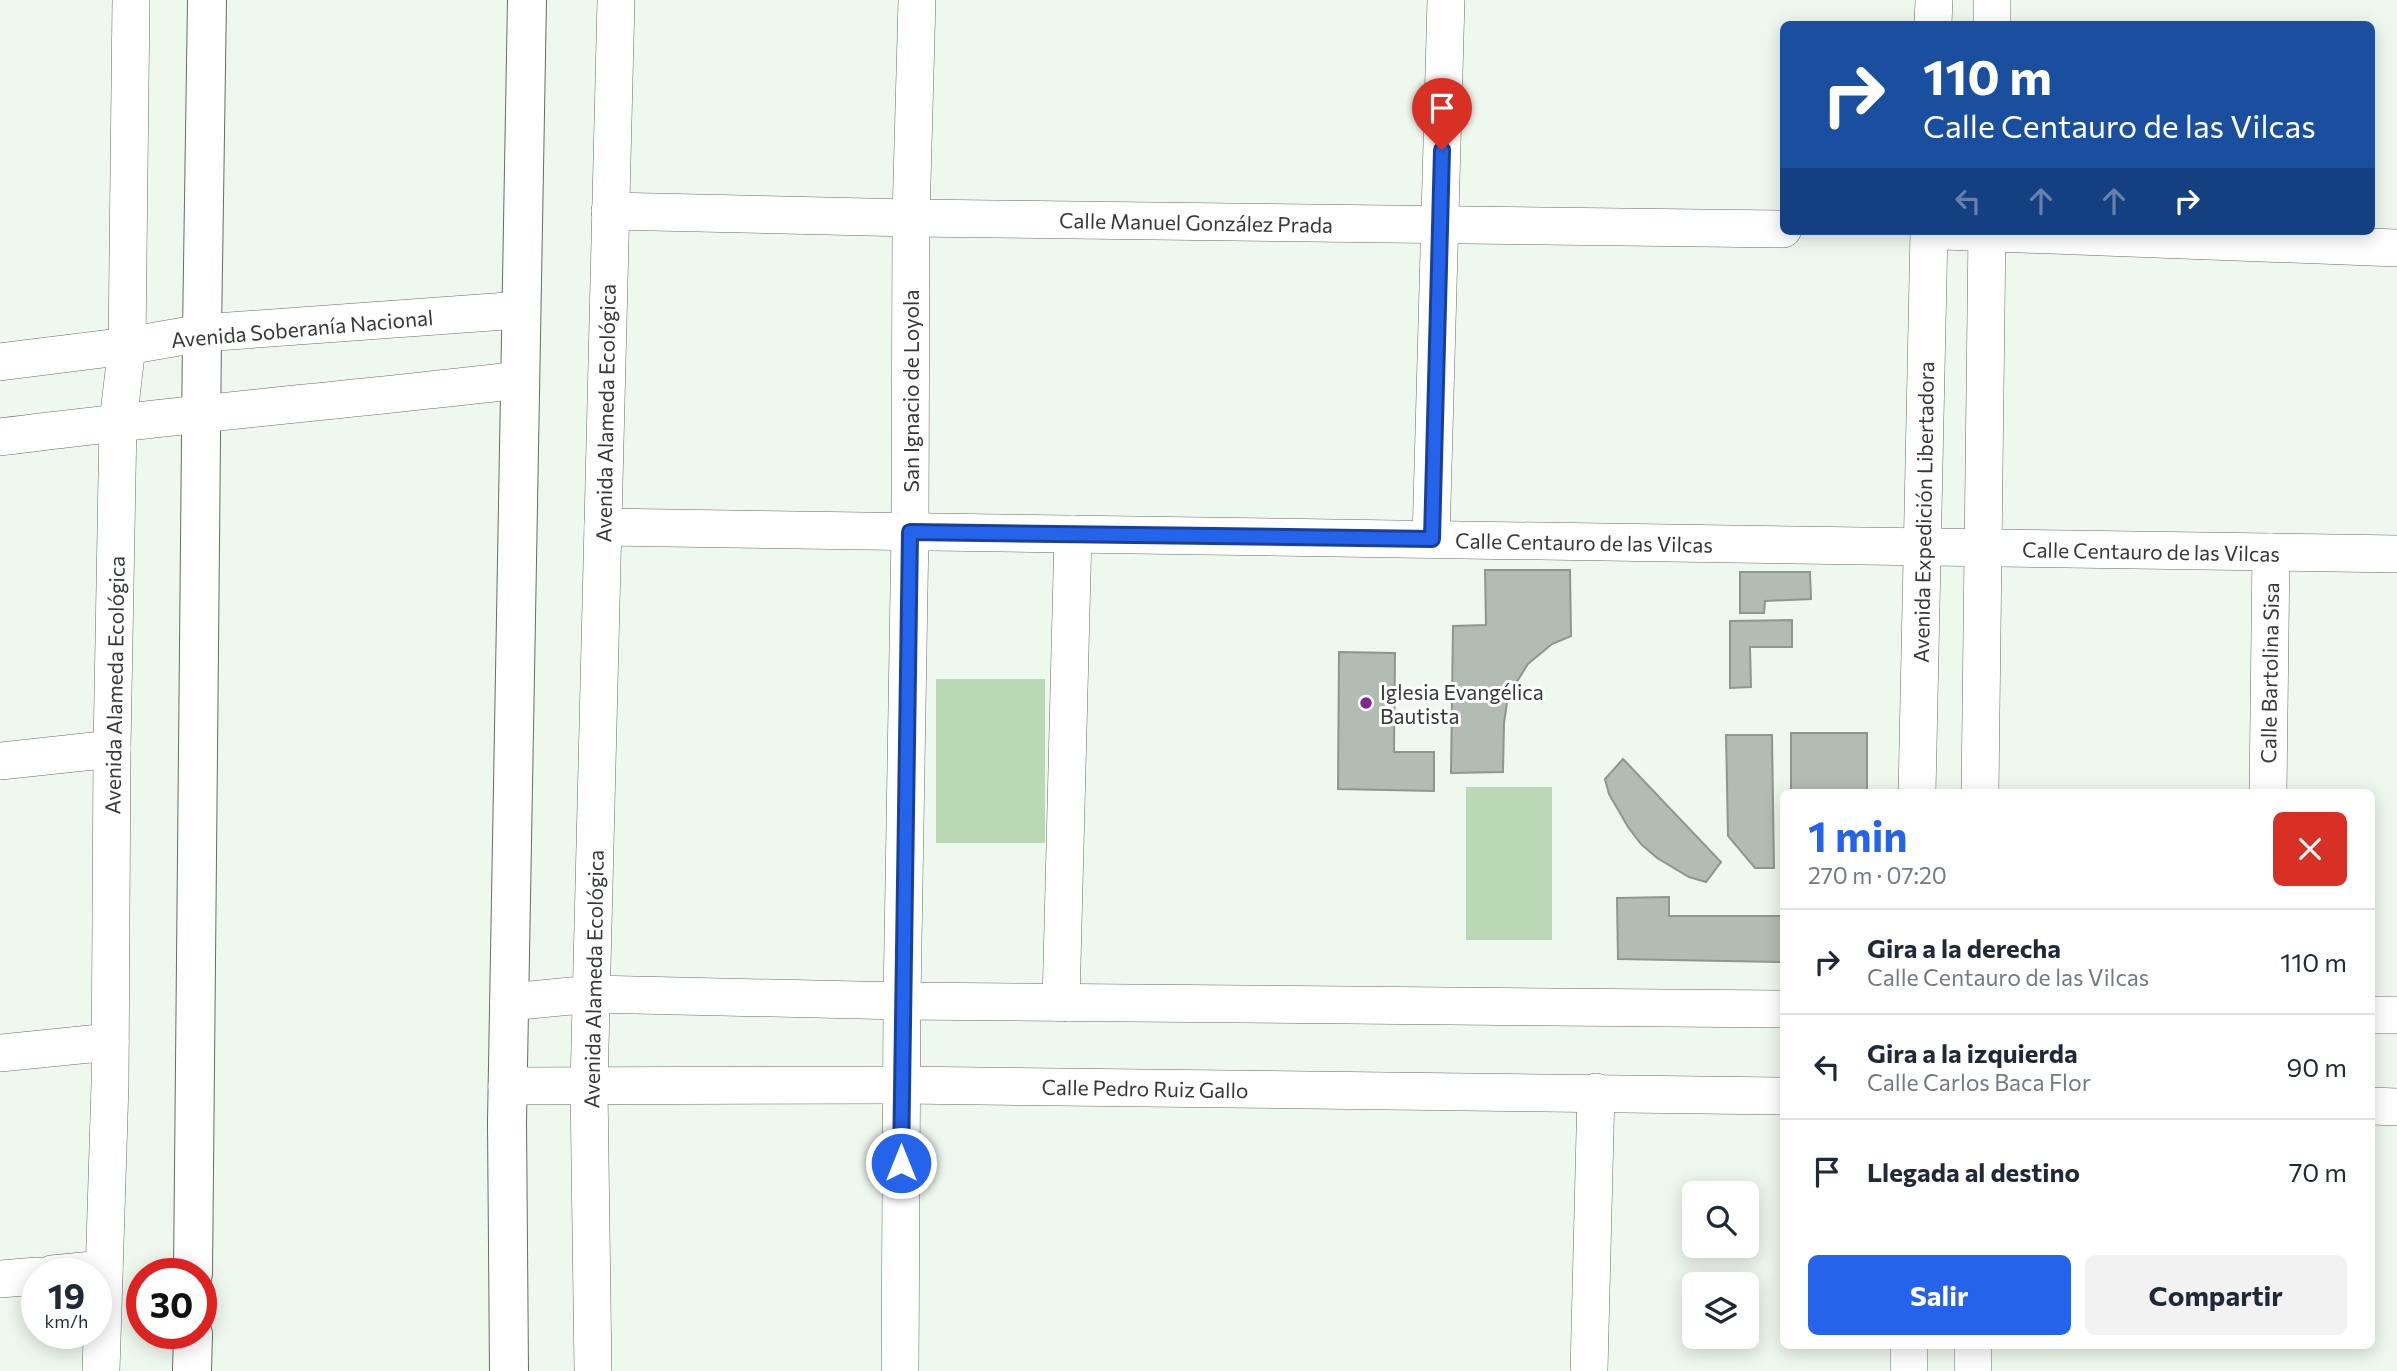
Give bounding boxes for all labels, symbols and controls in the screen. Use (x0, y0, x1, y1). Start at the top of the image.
text: 110 m (1923, 45, 2052, 105)
icon: right (1808, 49, 1899, 140)
pin (1412, 78, 1472, 150)
icon: arrive (1423, 89, 1461, 127)
text: Calle Centauro de las Vilcas (1923, 105, 2316, 145)
icon: left (1949, 182, 1987, 220)
icon: ahead (2022, 182, 2060, 220)
icon: ahead (2095, 182, 2133, 220)
icon: right (2168, 182, 2206, 220)
street label: Calle Manuel González Prada (1059, 207, 1333, 237)
street label: Avenida Alameda Ecológica (590, 284, 620, 542)
street label: San Ignacio de Loyola (898, 290, 923, 492)
street label: Avenida Soberanía Nacional (170, 304, 434, 352)
street label: Avenida Expedición Libertadora (1908, 361, 1938, 663)
street label: Calle Centauro de las Vilcas (1455, 527, 1713, 557)
street label: Calle Centauro de las Vilcas (2022, 536, 2280, 566)
street label: Avenida Alameda Ecológica (99, 556, 129, 814)
street label: Calle Bartolina Sisa (2255, 582, 2283, 764)
place label: Iglesia Evangélica Bautista (1380, 679, 1544, 728)
marker: Iglesia Evangélica Bautista (1358, 695, 1374, 711)
text: 1 min (1808, 809, 1908, 861)
button: close (2273, 812, 2347, 886)
street label: Avenida Alameda Ecológica (578, 850, 608, 1108)
text: 270 m · 07:20 (1808, 861, 1947, 889)
text: Gira a la derecha (1867, 932, 2061, 963)
icon: right (1808, 943, 1846, 981)
text: 110 m (2280, 946, 2347, 977)
text: Calle Centauro de las Vilcas (1867, 963, 2149, 991)
text: Gira a la izquierda (1867, 1037, 2078, 1068)
icon: left (1808, 1048, 1846, 1086)
text: 90 m (2287, 1051, 2347, 1082)
text: Calle Carlos Baca Flor (1867, 1068, 2091, 1096)
street label: Calle Pedro Ruiz Gallo (1041, 1074, 1249, 1102)
position arrow (864, 1126, 938, 1200)
icon: arrive (1808, 1153, 1846, 1191)
text: Llegada al destino (1867, 1156, 2080, 1187)
text: 70 m (2289, 1156, 2347, 1187)
map controls (1682, 1181, 1759, 1349)
button: search (1682, 1181, 1759, 1258)
button: Salir (1808, 1255, 2071, 1335)
button: Compartir (2085, 1255, 2347, 1335)
speed limit sign: 30 (126, 1258, 217, 1349)
button: layers (1682, 1272, 1759, 1349)
text: 19 (48, 1273, 85, 1316)
text: km/h (45, 1310, 88, 1332)

